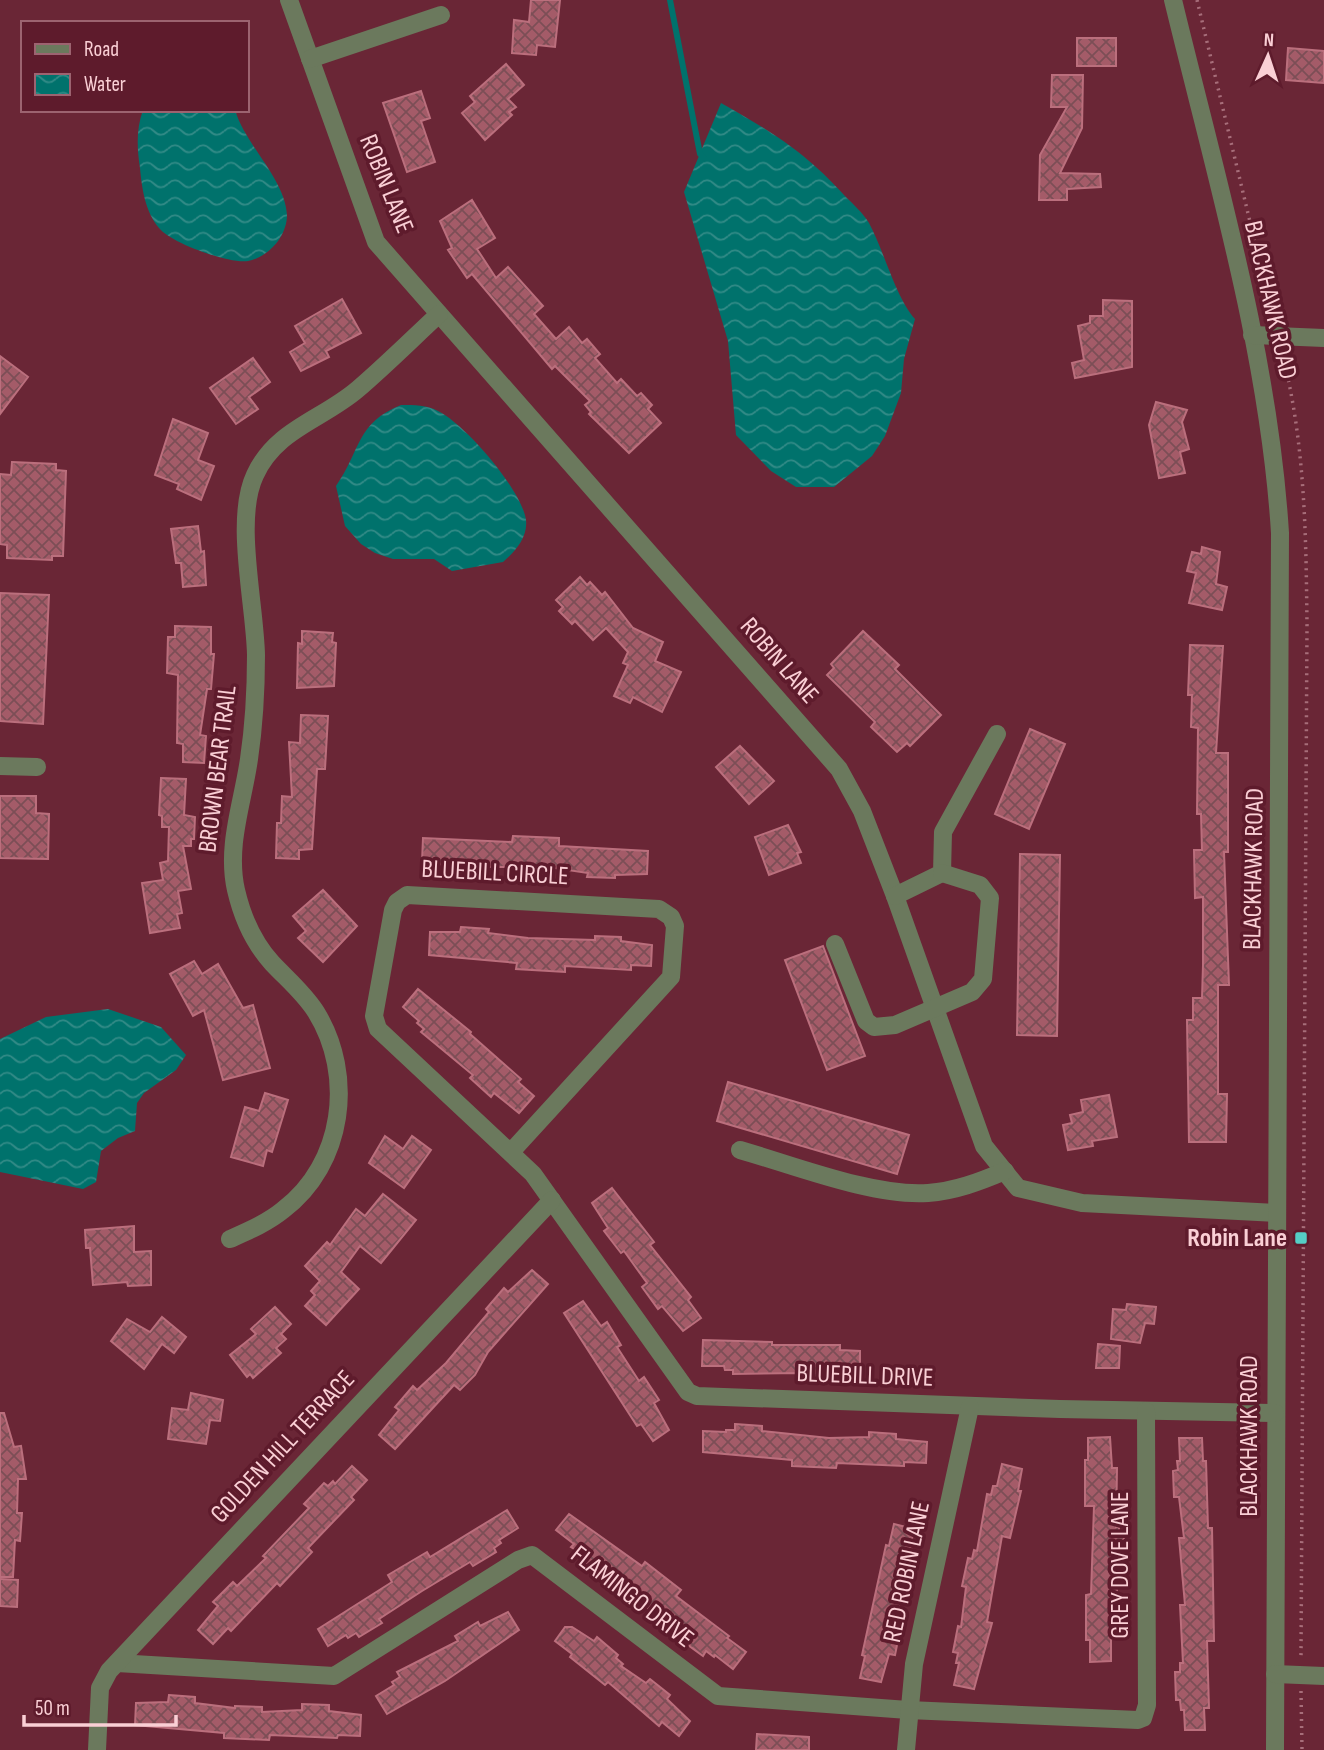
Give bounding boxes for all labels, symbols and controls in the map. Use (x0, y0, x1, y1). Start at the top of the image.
legend (21, 21, 248, 112)
north arrow (1233, 21, 1303, 91)
text: N (1263, 29, 1274, 52)
text: Road (84, 37, 119, 62)
text: Water (84, 72, 126, 97)
street label: ROBIN LANE (352, 130, 420, 238)
street label: BLACKHAWK ROAD (1237, 218, 1303, 382)
street label: ROBIN LANE (733, 612, 825, 710)
street label: BROWN BEAR TRAIL (192, 683, 244, 854)
street label: BLACKHAWK ROAD (1237, 788, 1271, 950)
street label: BLUEBILL CIRCLE (421, 854, 569, 892)
place label: Robin Lane (1187, 1223, 1287, 1254)
marker: Robin Lane (1293, 1230, 1309, 1246)
street label: BLACKHAWK ROAD (1234, 1355, 1265, 1517)
street label: BLUEBILL DRIVE (796, 1358, 934, 1394)
street label: GOLDEN HILL TERRACE (204, 1364, 362, 1530)
street label: GREY DOVE LANE (1105, 1491, 1136, 1639)
street label: RED ROBIN LANE (877, 1499, 937, 1645)
street label: FLAMINGO DRIVE (564, 1539, 700, 1655)
scale bar (24, 1684, 177, 1728)
text: 50 m (35, 1696, 70, 1721)

